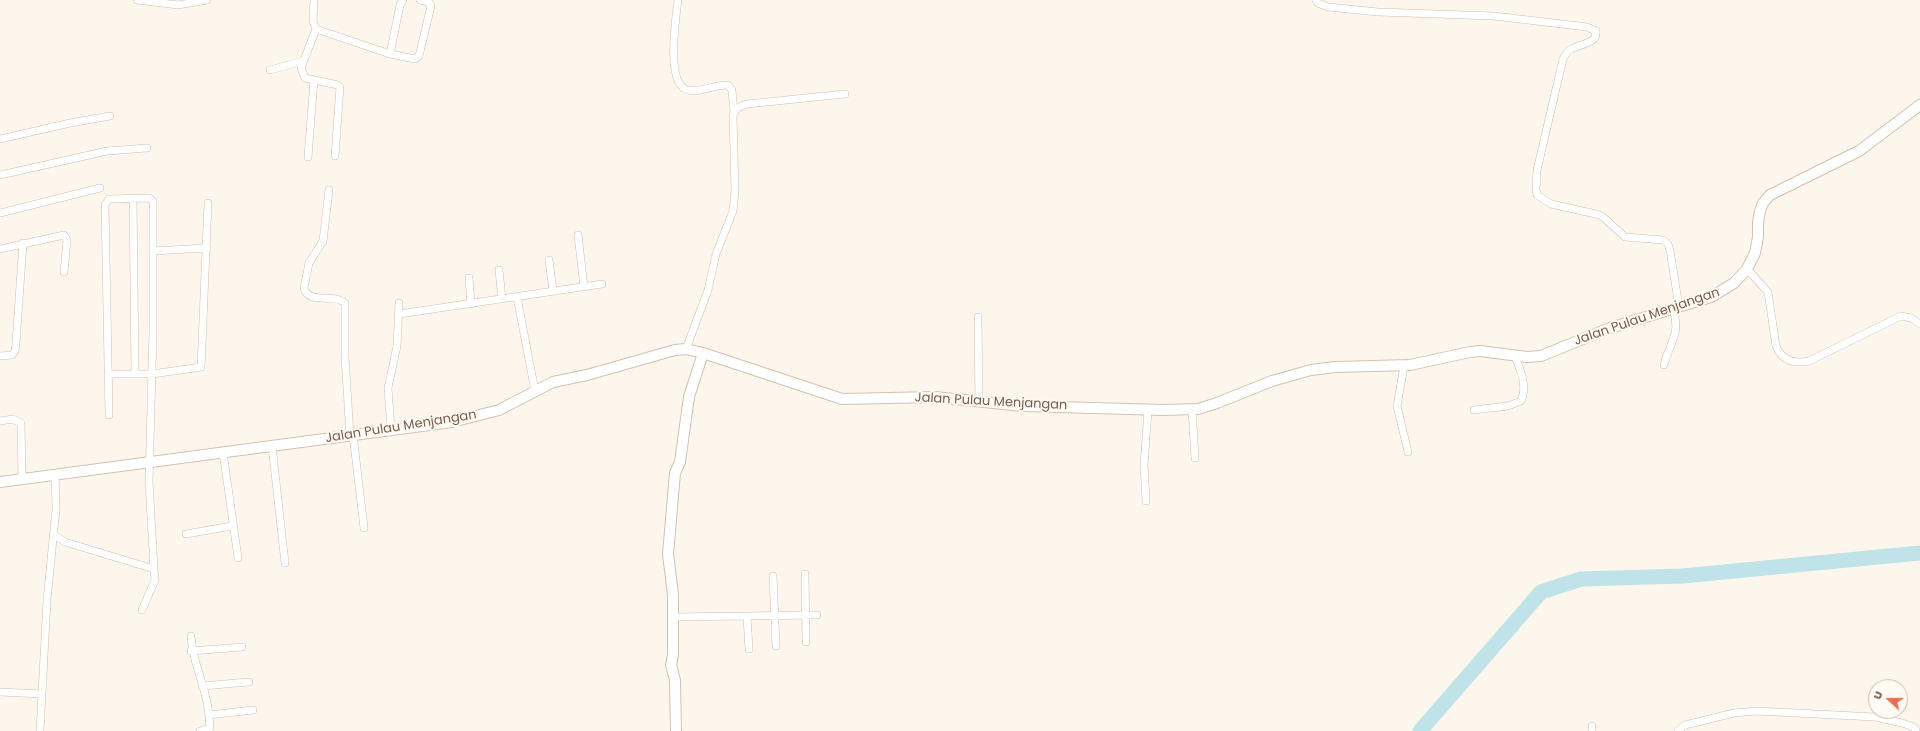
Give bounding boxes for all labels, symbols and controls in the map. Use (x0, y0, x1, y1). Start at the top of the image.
street label: Jalan Pulau Menjangan (1572, 285, 1722, 349)
street label: Jalan Pulau Menjangan (914, 390, 1068, 414)
street label: Jalan Pulau Menjangan (324, 407, 478, 447)
north arrow (1868, 679, 1908, 719)
text: U (1869, 689, 1887, 702)

